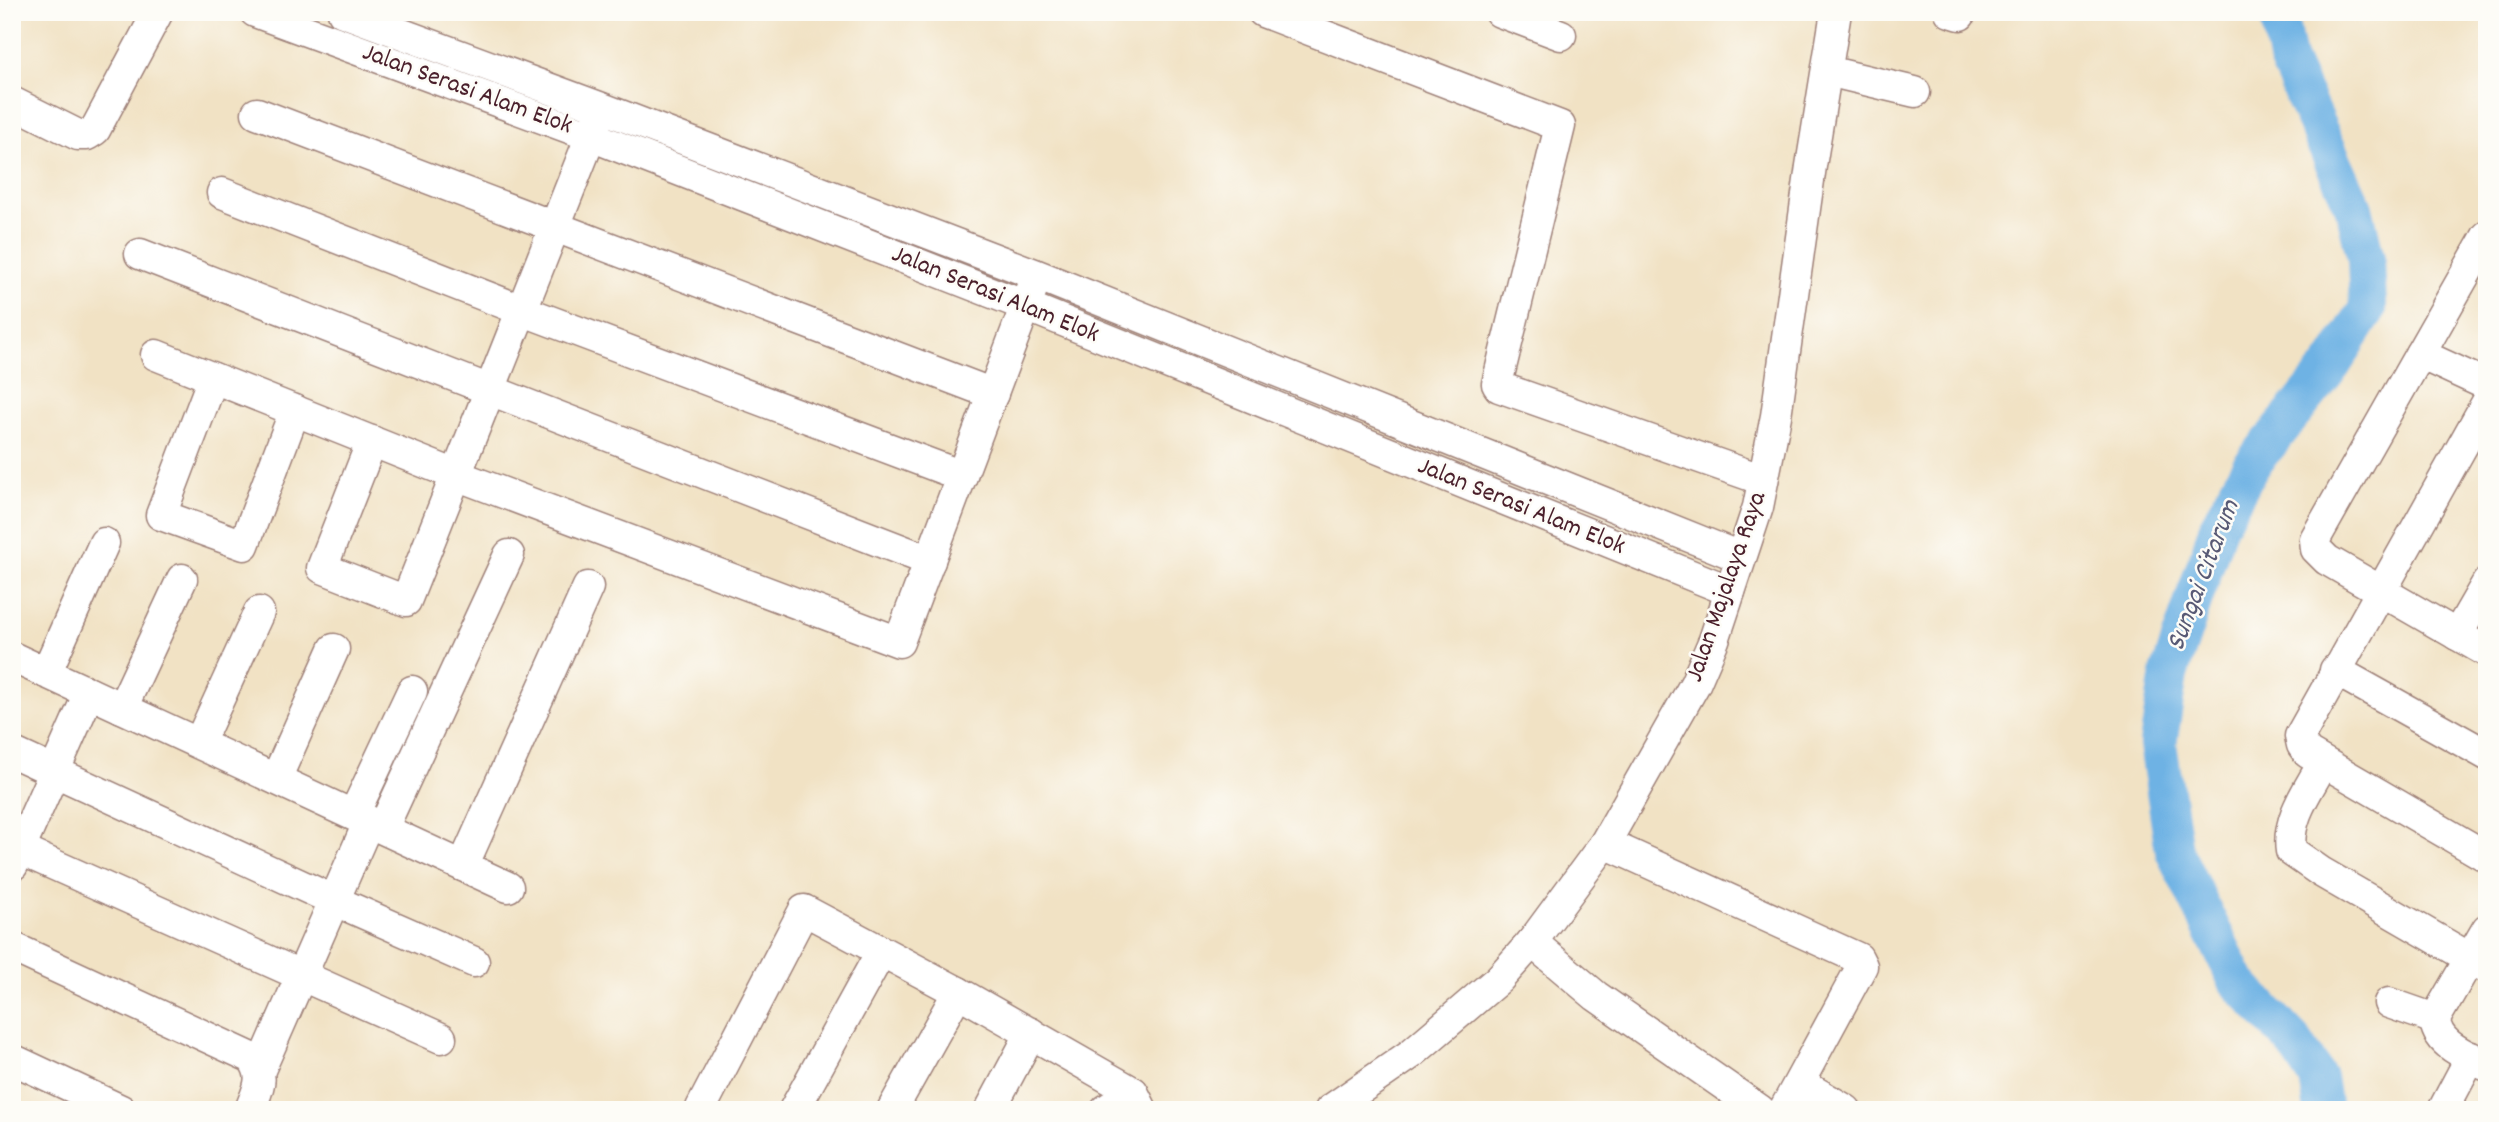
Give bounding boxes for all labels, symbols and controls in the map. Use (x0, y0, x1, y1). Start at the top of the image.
street label: Jalan Serasi Alam Elok (357, 35, 577, 145)
street label: Jalan Serasi Alam Elok (886, 236, 1104, 354)
street label: Jalan Serasi Alam Elok (1412, 448, 1630, 566)
street label: Jalan Majalaya Raya (1677, 486, 1777, 687)
water label: Sungai Citarum (2158, 494, 2252, 657)

